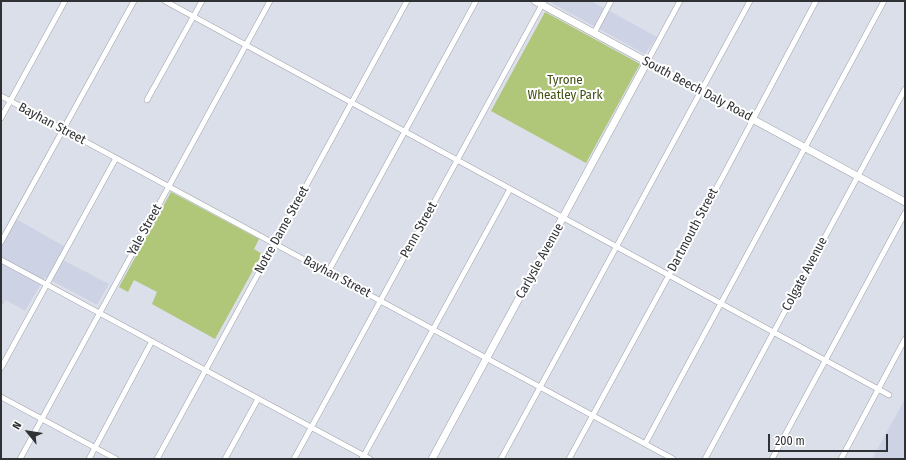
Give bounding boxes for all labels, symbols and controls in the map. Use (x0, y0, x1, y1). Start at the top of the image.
street label: South Beech Daly Road (639, 53, 755, 125)
park label: Tyrone Wheatley Park (527, 72, 603, 103)
street label: Bayhan Street (16, 100, 88, 148)
street label: Notre Dame Street (251, 183, 313, 277)
street label: Dartmouth Street (664, 186, 722, 274)
street label: Penn Street (397, 199, 441, 261)
street label: Yale Street (124, 202, 166, 258)
street label: Carlysle Avenue (513, 221, 567, 301)
street label: Colgate Avenue (779, 234, 831, 314)
street label: Bayhan Street (301, 253, 373, 301)
north arrow (8, 412, 48, 452)
text: N (10, 420, 24, 432)
scale bar (770, 426, 890, 452)
text: 200 m (775, 434, 805, 448)

